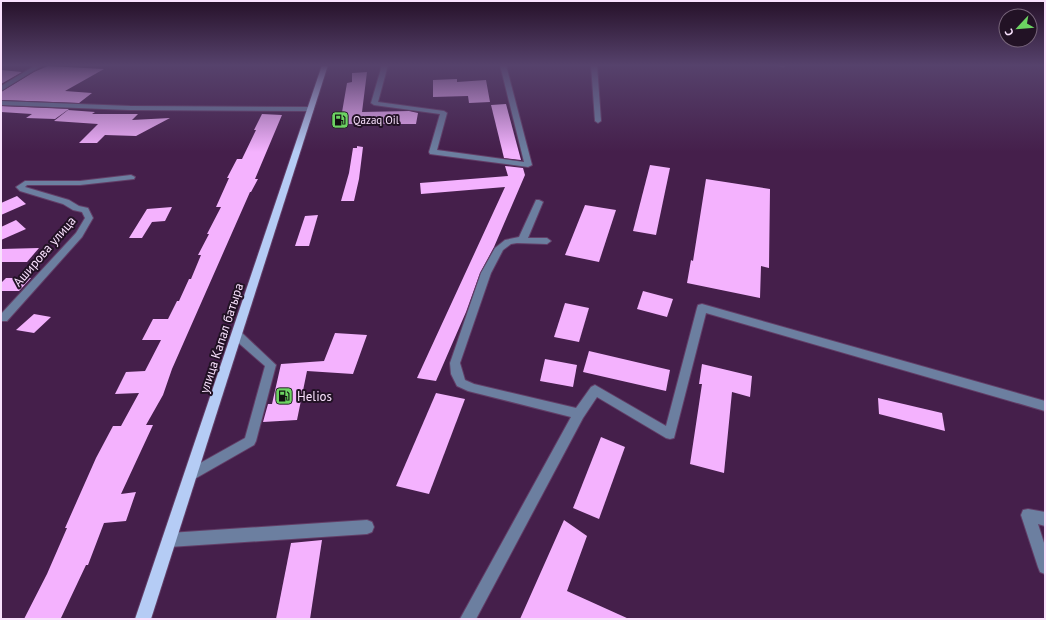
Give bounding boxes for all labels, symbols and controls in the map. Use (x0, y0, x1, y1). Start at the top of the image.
north arrow (998, 8, 1038, 48)
text: С (1001, 27, 1017, 38)
fuel station icon: Qazaq Oil (330, 110, 350, 130)
place label: Qazaq Oil (353, 113, 400, 127)
street label: Аширова улица (9, 213, 80, 290)
street label: улица Капал батыра (196, 281, 247, 395)
fuel station icon: Helios (274, 386, 294, 406)
place label: Helios (297, 388, 332, 405)

